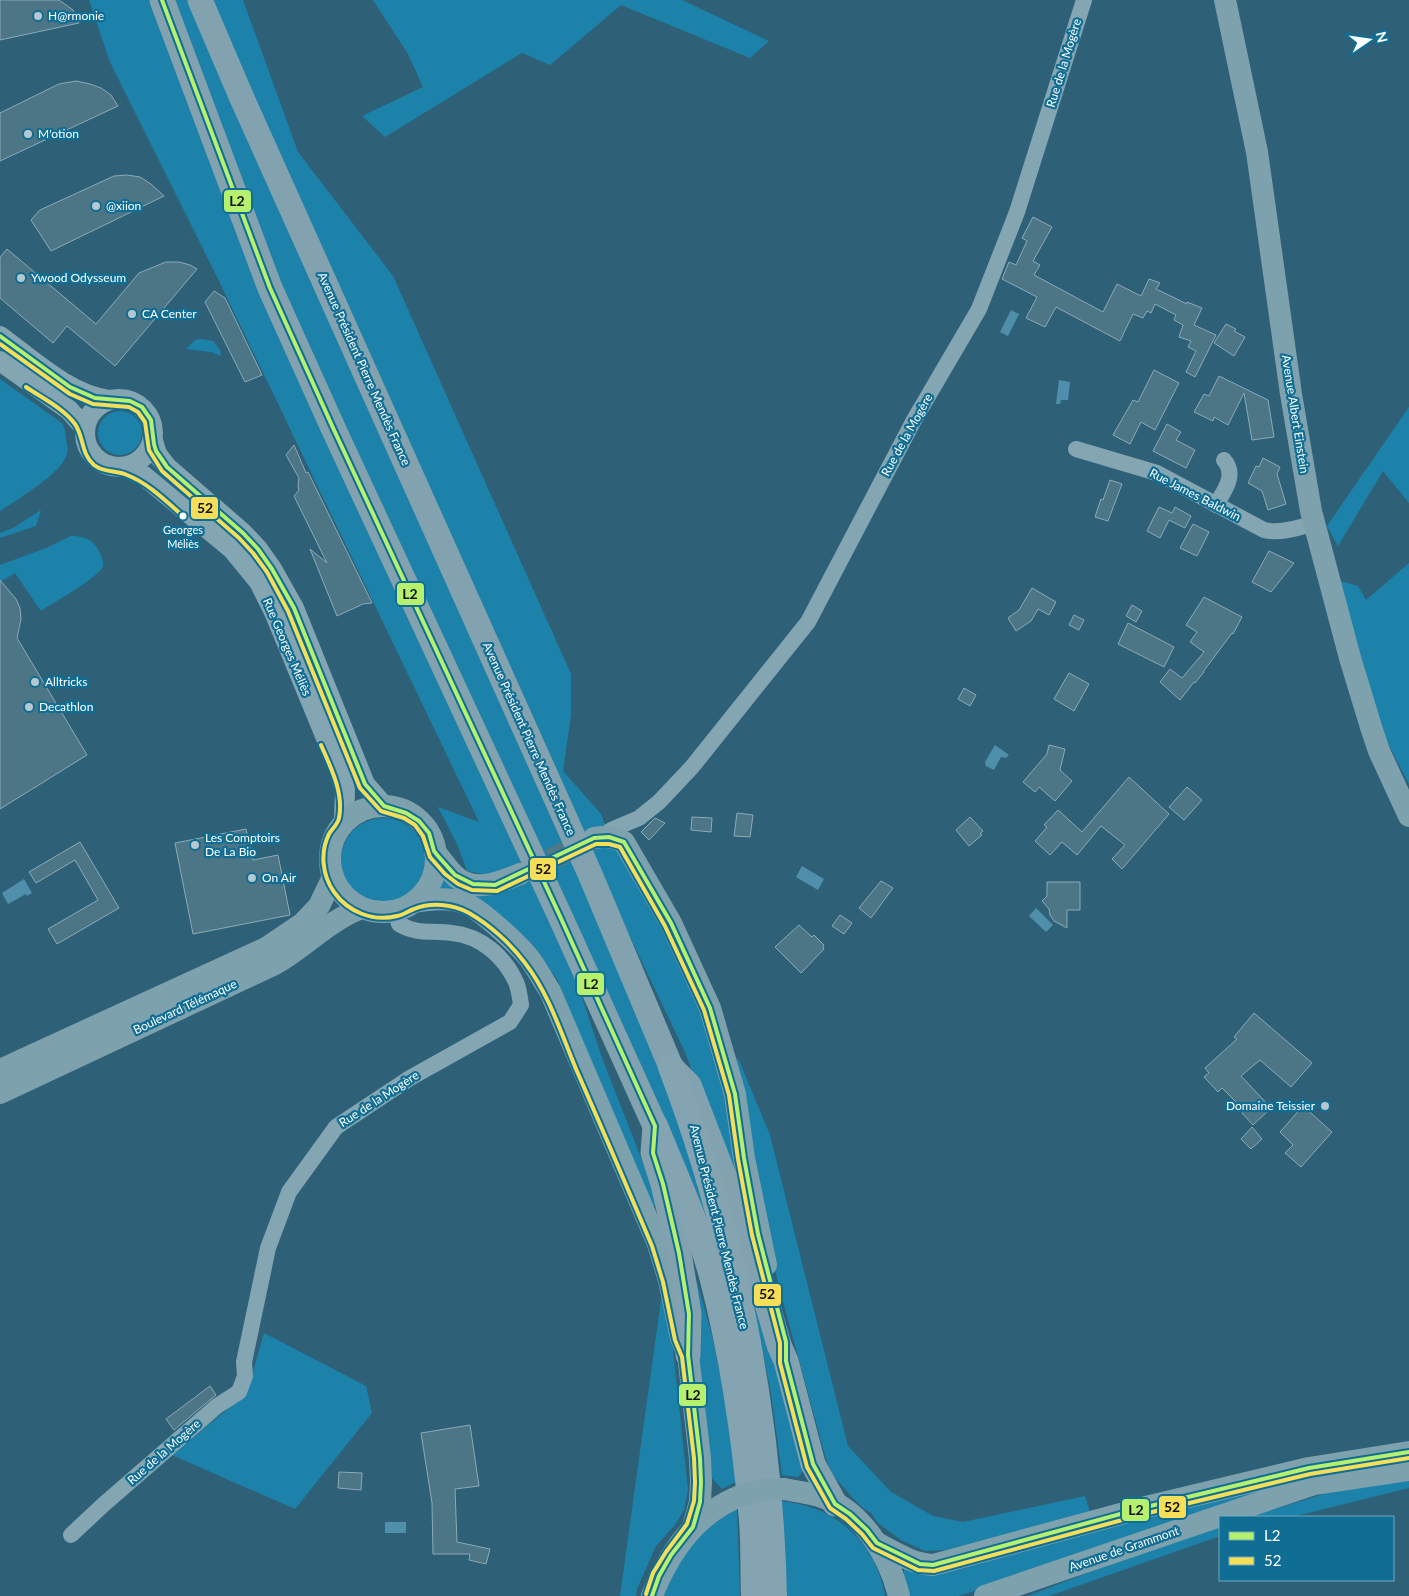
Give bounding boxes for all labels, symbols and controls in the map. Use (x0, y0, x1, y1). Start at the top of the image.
place label: H@rmonie (48, 8, 104, 23)
marker: H@rmonie (32, 10, 44, 22)
north arrow (1344, 15, 1394, 65)
street label: Rue de la Mogère (1043, 17, 1084, 109)
text: N (1373, 30, 1392, 44)
place label: M'otion (38, 126, 79, 141)
marker: M'otion (22, 128, 34, 140)
line badge: L2 (223, 189, 252, 213)
text: L2 (229, 192, 245, 209)
place label: @xiion (106, 198, 141, 213)
marker: @xiion (90, 200, 102, 212)
place label: Ywood Odysseum (31, 270, 126, 285)
street label: Avenue Président Pierre Mendès France (315, 270, 414, 468)
marker: Ywood Odysseum (15, 272, 27, 284)
place label: CA Center (142, 306, 197, 321)
marker: CA Center (126, 308, 138, 320)
street label: Avenue Albert Einstein (1279, 353, 1312, 474)
street label: Rue de la Mogère (878, 391, 935, 479)
street label: Rue James Baldwin (1147, 465, 1243, 524)
line badge: 52 (190, 496, 219, 520)
text: 52 (197, 499, 213, 516)
marker: Georges Méliès (178, 511, 188, 521)
place label: Georges Méliès (163, 523, 203, 550)
line badge: L2 (396, 582, 425, 606)
text: L2 (402, 585, 418, 602)
street label: Rue Georges Méliès (260, 596, 315, 698)
street label: Avenue Président Pierre Mendès France (480, 640, 579, 838)
place label: Alltricks (45, 674, 87, 689)
marker: Alltricks (29, 676, 41, 688)
place label: Decathlon (39, 699, 93, 714)
marker: Decathlon (23, 701, 35, 713)
place label: Les Comptoirs De La Bio (205, 830, 280, 859)
marker: Les Comptoirs De La Bio (189, 839, 201, 851)
line badge: 52 (529, 857, 557, 881)
text: 52 (535, 860, 551, 877)
place label: On Air (262, 870, 297, 885)
marker: On Air (246, 872, 258, 884)
line badge: L2 (576, 972, 605, 996)
text: L2 (583, 975, 599, 992)
street label: Boulevard Télémaque (131, 976, 239, 1037)
street label: Rue de la Mogère (336, 1067, 421, 1130)
place label: Domaine Teissier (1226, 1098, 1316, 1113)
marker: Domaine Teissier (1319, 1100, 1331, 1112)
street label: Avenue Président Pierre Mendès France (687, 1123, 752, 1331)
line badge: 52 (753, 1283, 782, 1307)
text: 52 (759, 1285, 775, 1302)
line badge: L2 (678, 1383, 707, 1407)
text: L2 (685, 1386, 701, 1403)
street label: Rue de la Mogère (124, 1416, 203, 1487)
line badge: 52 (1158, 1495, 1187, 1519)
line badge: L2 (1121, 1498, 1150, 1522)
text: 52 (1164, 1498, 1180, 1515)
text: L2 (1128, 1501, 1144, 1518)
legend (1219, 1516, 1394, 1581)
street label: Avenue de Grammont (1067, 1522, 1181, 1574)
text: L2 (1264, 1526, 1280, 1544)
text: 52 (1264, 1551, 1281, 1569)

